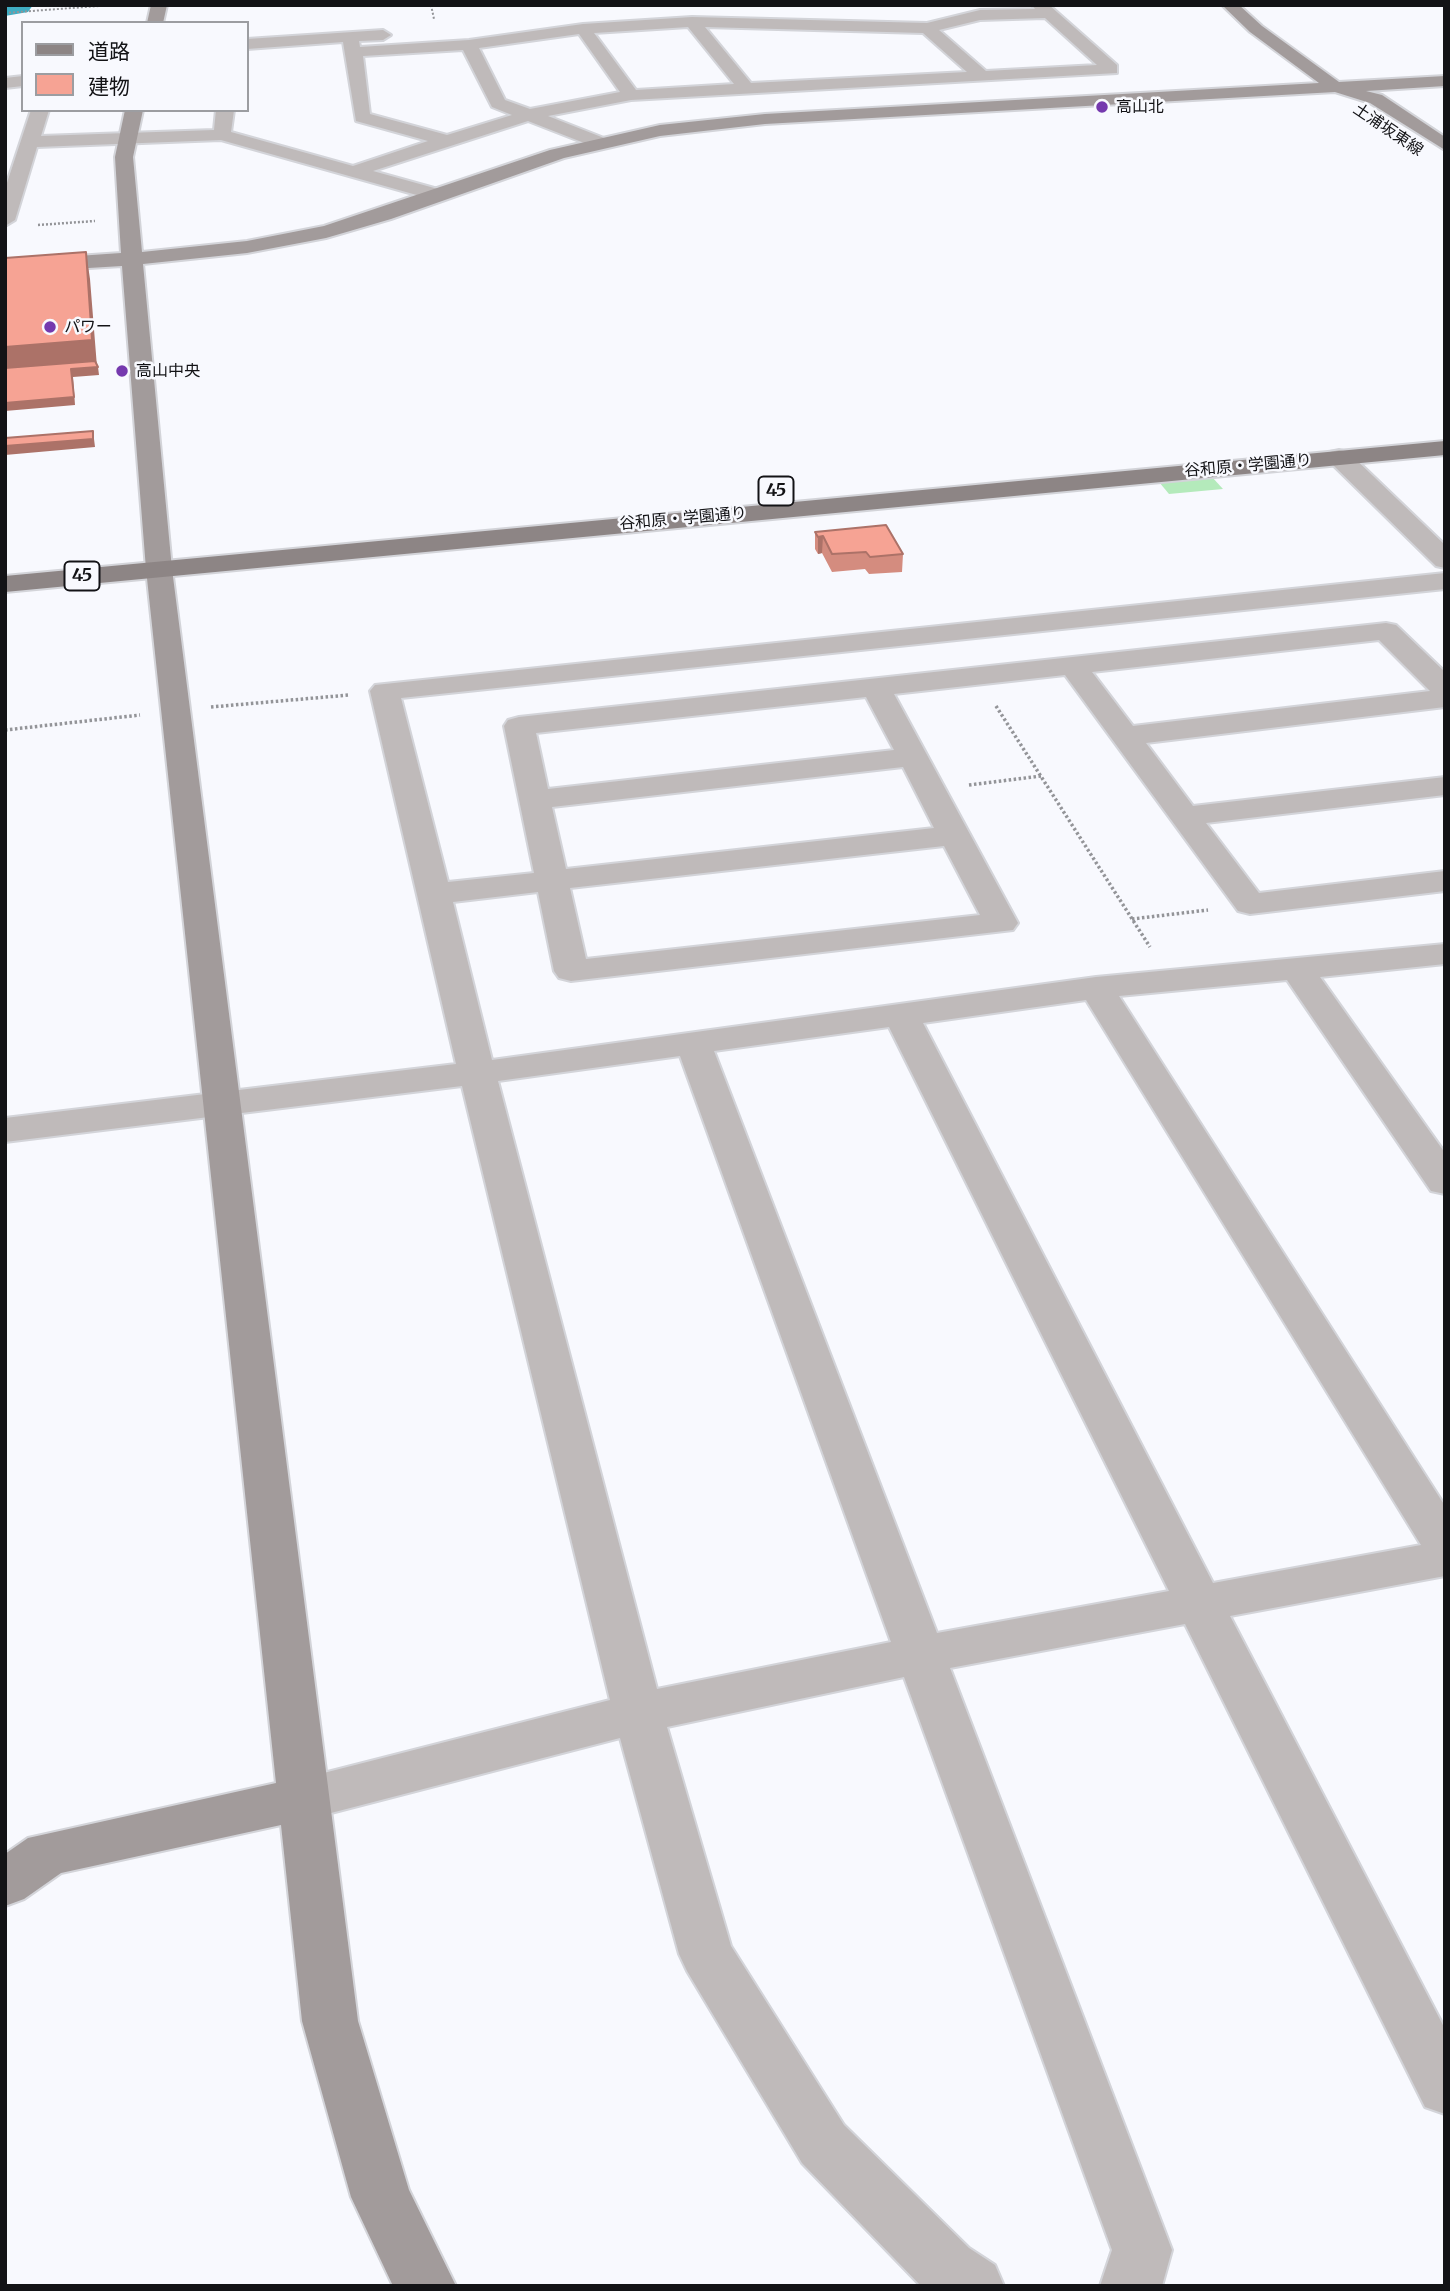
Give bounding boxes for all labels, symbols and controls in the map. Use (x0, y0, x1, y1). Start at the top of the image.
legend (21, 21, 248, 112)
text: 道路 (88, 38, 130, 65)
text: 建物 (88, 73, 130, 100)
place label: 高山北 (1116, 97, 1164, 117)
marker: 高山北 (1094, 99, 1110, 115)
street label: 土浦坂東線 (1349, 100, 1427, 160)
place label: パワー (64, 317, 112, 337)
marker: パワー (42, 319, 58, 335)
place label: 高山中央 (136, 361, 200, 381)
marker: 高山中央 (114, 363, 130, 379)
street label: 谷和原・学園通り (1183, 451, 1313, 481)
road number: 45 (758, 476, 794, 505)
street label: 谷和原・学園通り (618, 504, 748, 534)
road number: 45 (64, 562, 100, 590)

